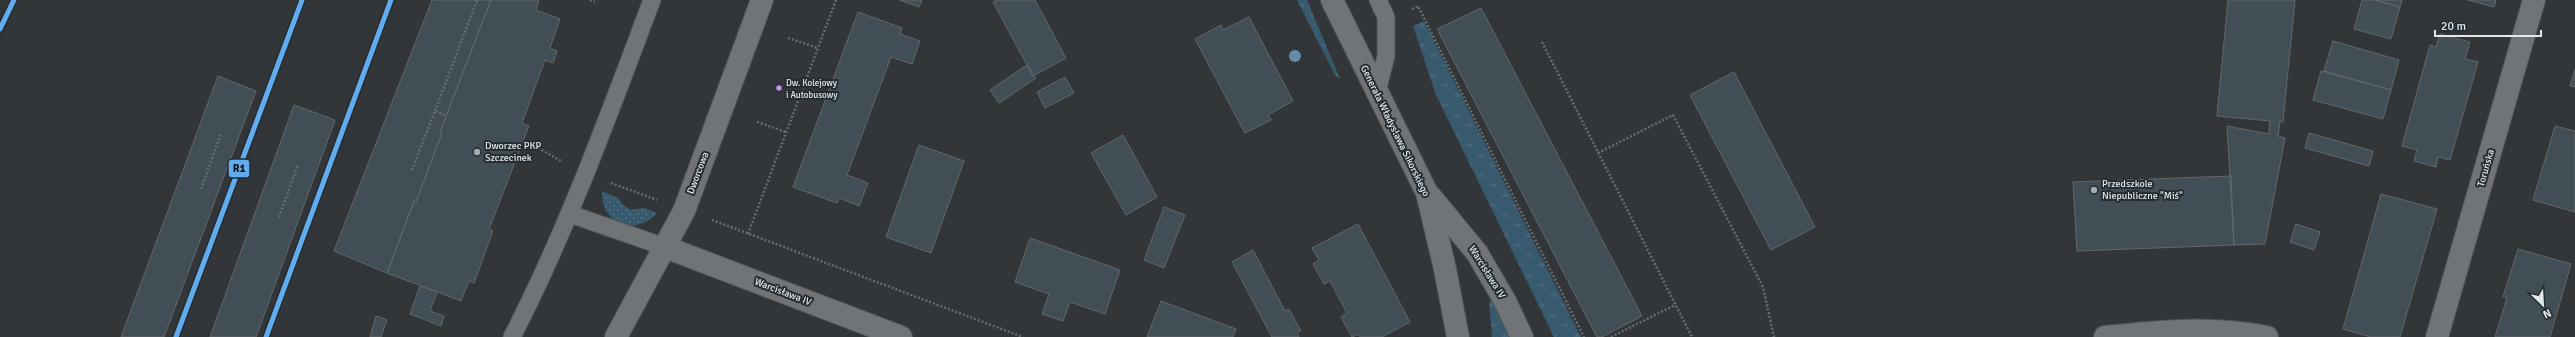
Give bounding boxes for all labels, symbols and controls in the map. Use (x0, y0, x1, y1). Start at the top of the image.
scale bar (2435, 12, 2541, 38)
text: 20 m (2441, 19, 2466, 34)
street label: Generała Władysława Sikorskiego (1358, 63, 1432, 199)
place label: Dw. Kolejowy i Autobusowy (786, 78, 838, 101)
marker: Dw. Kolejowy i Autobusowy (774, 83, 784, 93)
place label: Dworzec PKP Szczecinek (485, 140, 541, 164)
marker: Dworzec PKP Szczecinek (472, 147, 482, 157)
street label: Toruńska (2475, 148, 2497, 188)
street label: Dworcowa (684, 150, 712, 196)
line badge: R1 (228, 159, 250, 178)
text: R1 (233, 162, 245, 175)
place label: Przedszkole Niepubliczne "Miś" (2102, 178, 2183, 202)
marker: Przedszkole Niepubliczne "Miś" (2089, 185, 2099, 195)
street label: Warcisława IV (1466, 243, 1508, 301)
street label: Warcisława IV (753, 276, 813, 308)
north arrow (2523, 285, 2563, 325)
text: N (2541, 306, 2553, 321)

